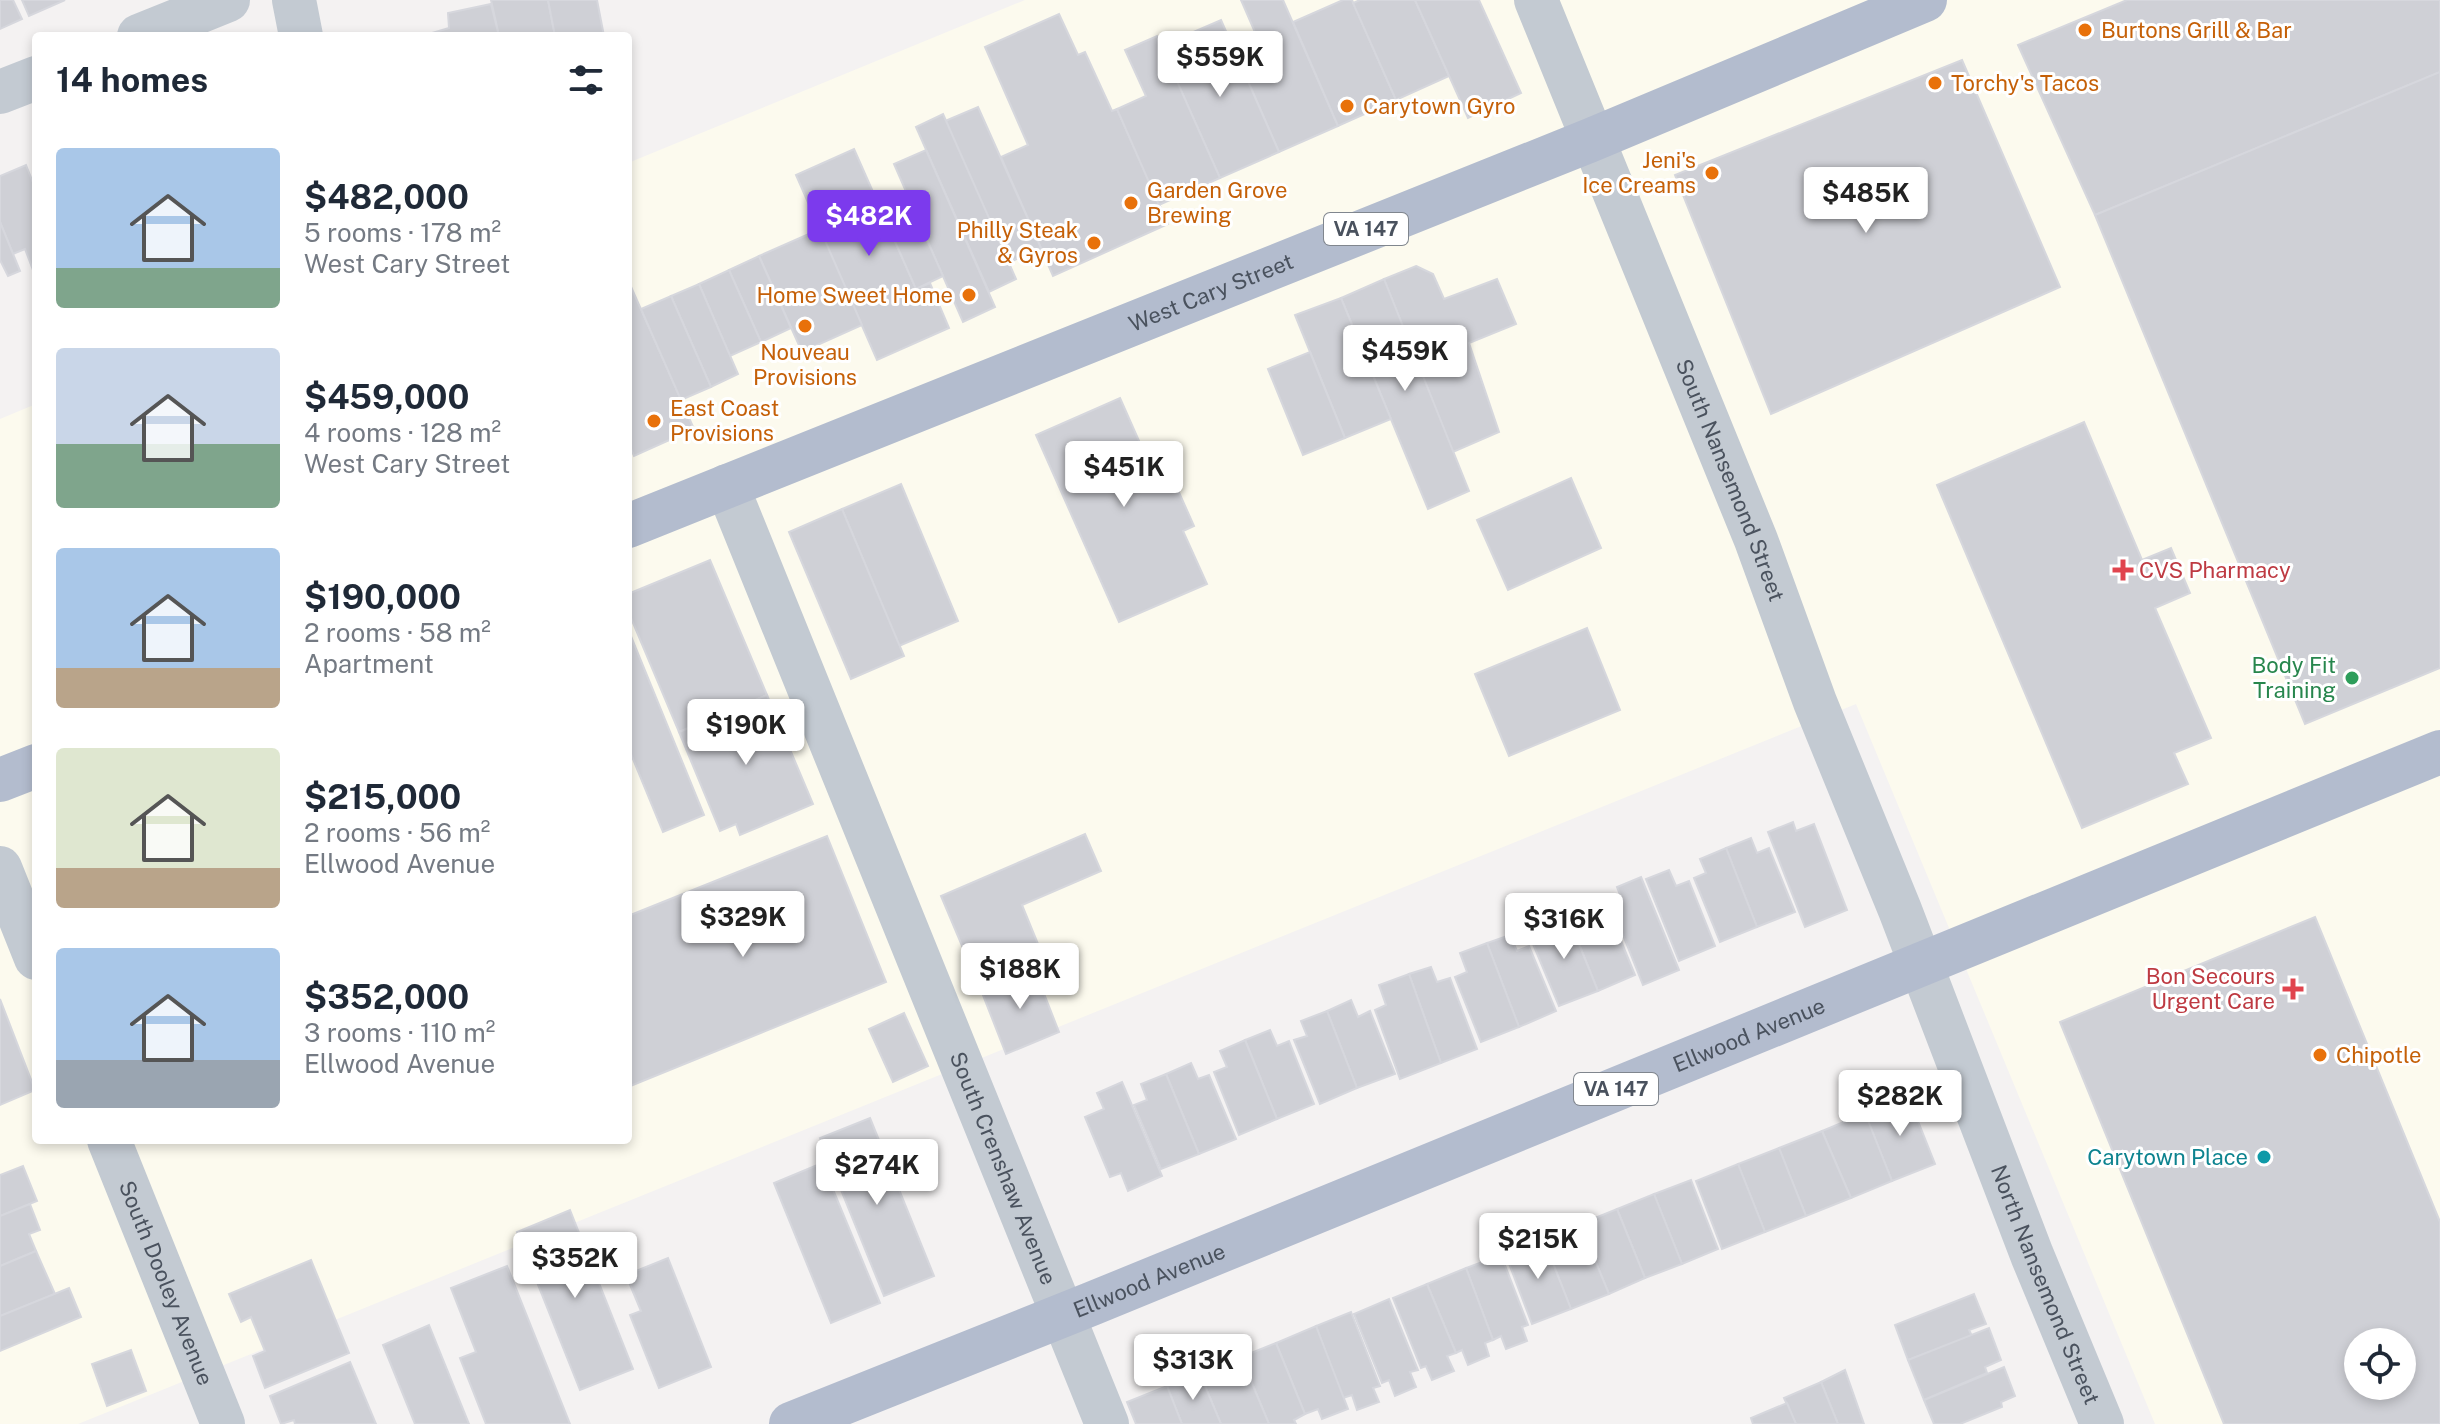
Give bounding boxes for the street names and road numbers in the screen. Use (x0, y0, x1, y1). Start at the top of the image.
road number: VA 147 (1324, 213, 1408, 245)
street label: West Cary Street (1125, 248, 1297, 337)
street label: South Nansemond Street (1671, 355, 1790, 605)
street label: Ellwood Avenue (1669, 992, 1829, 1077)
street label: South Crenshaw Avenue (945, 1048, 1062, 1288)
road number: VA 147 (1574, 1073, 1658, 1105)
street label: North Nansemond Street (1986, 1161, 2105, 1408)
street label: South Dooley Avenue (114, 1177, 219, 1389)
street label: Ellwood Avenue (1069, 1237, 1229, 1323)

